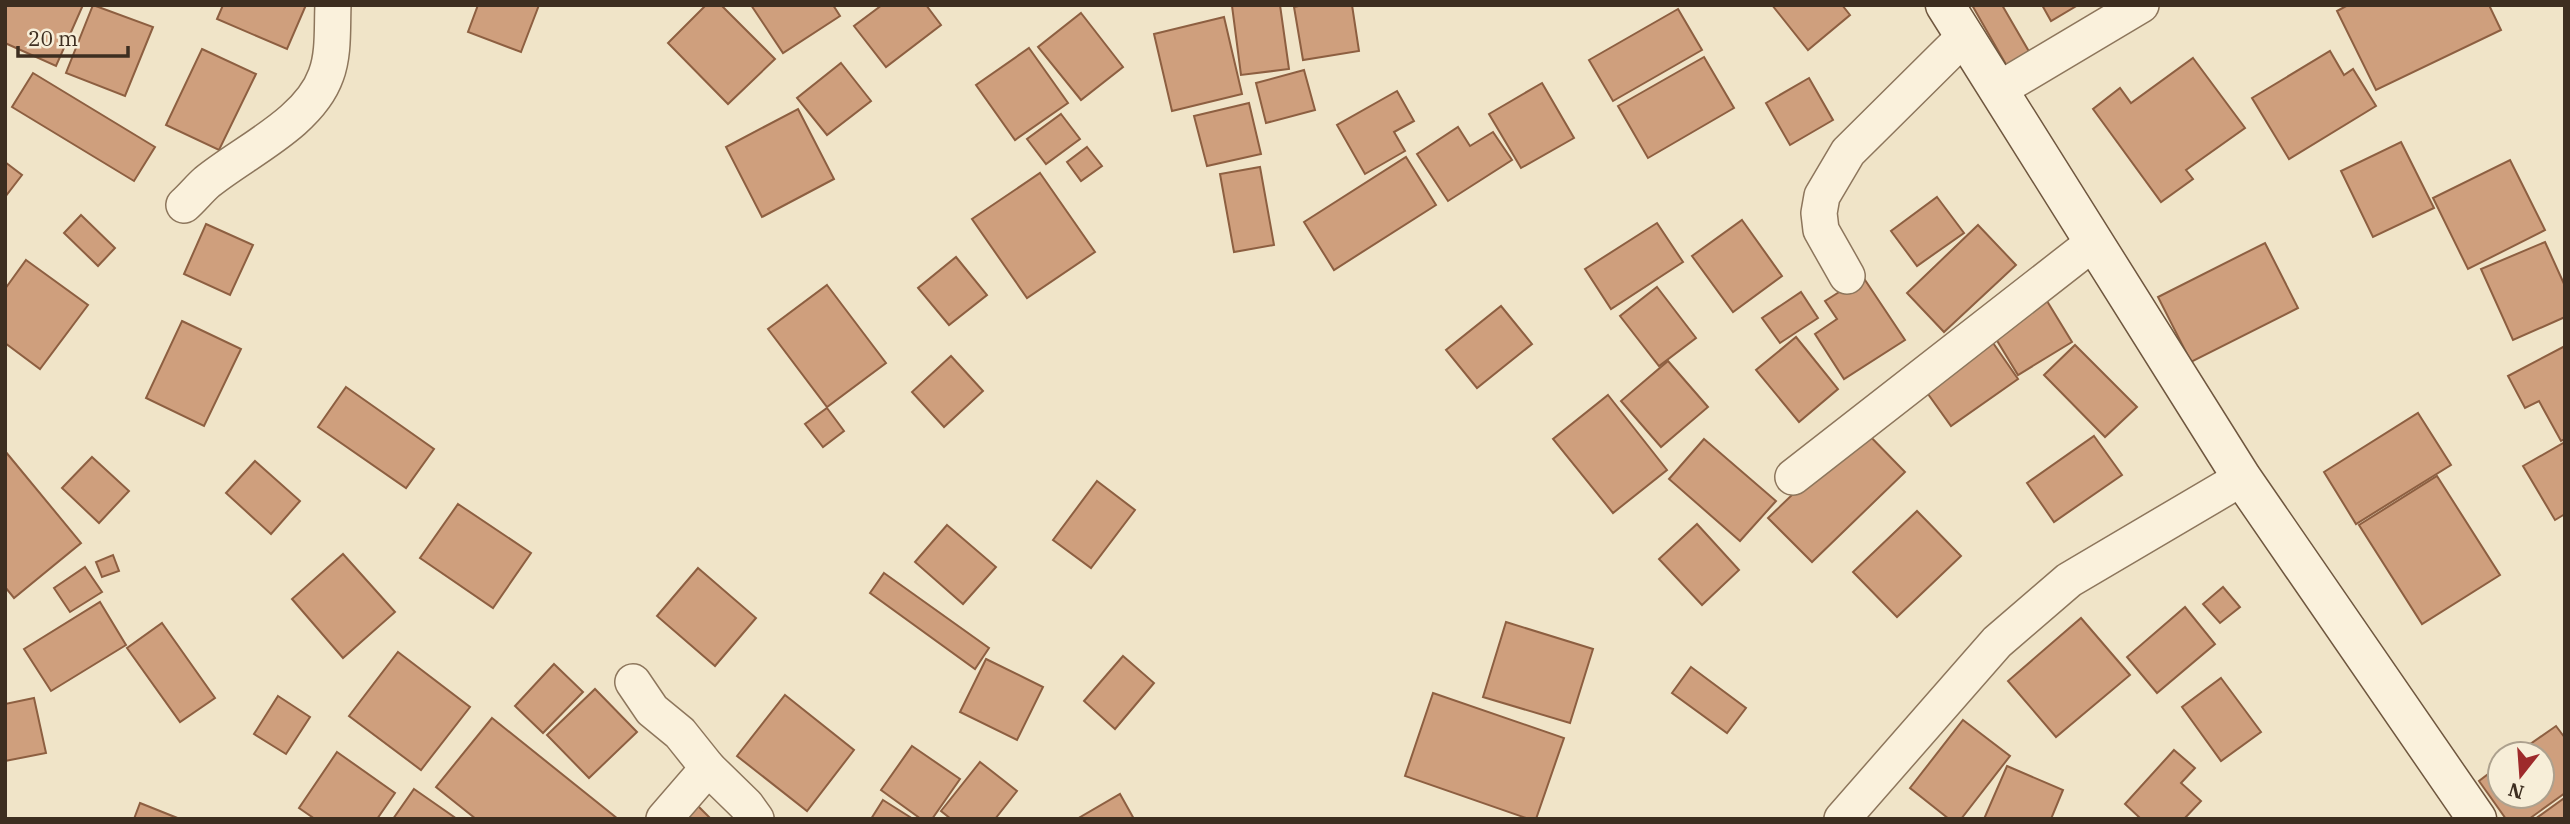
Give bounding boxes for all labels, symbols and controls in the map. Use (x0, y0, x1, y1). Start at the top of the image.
scale bar (18, 14, 128, 58)
text: 20 m (28, 24, 78, 52)
north arrow (2486, 740, 2556, 810)
text: N (2505, 778, 2527, 805)

